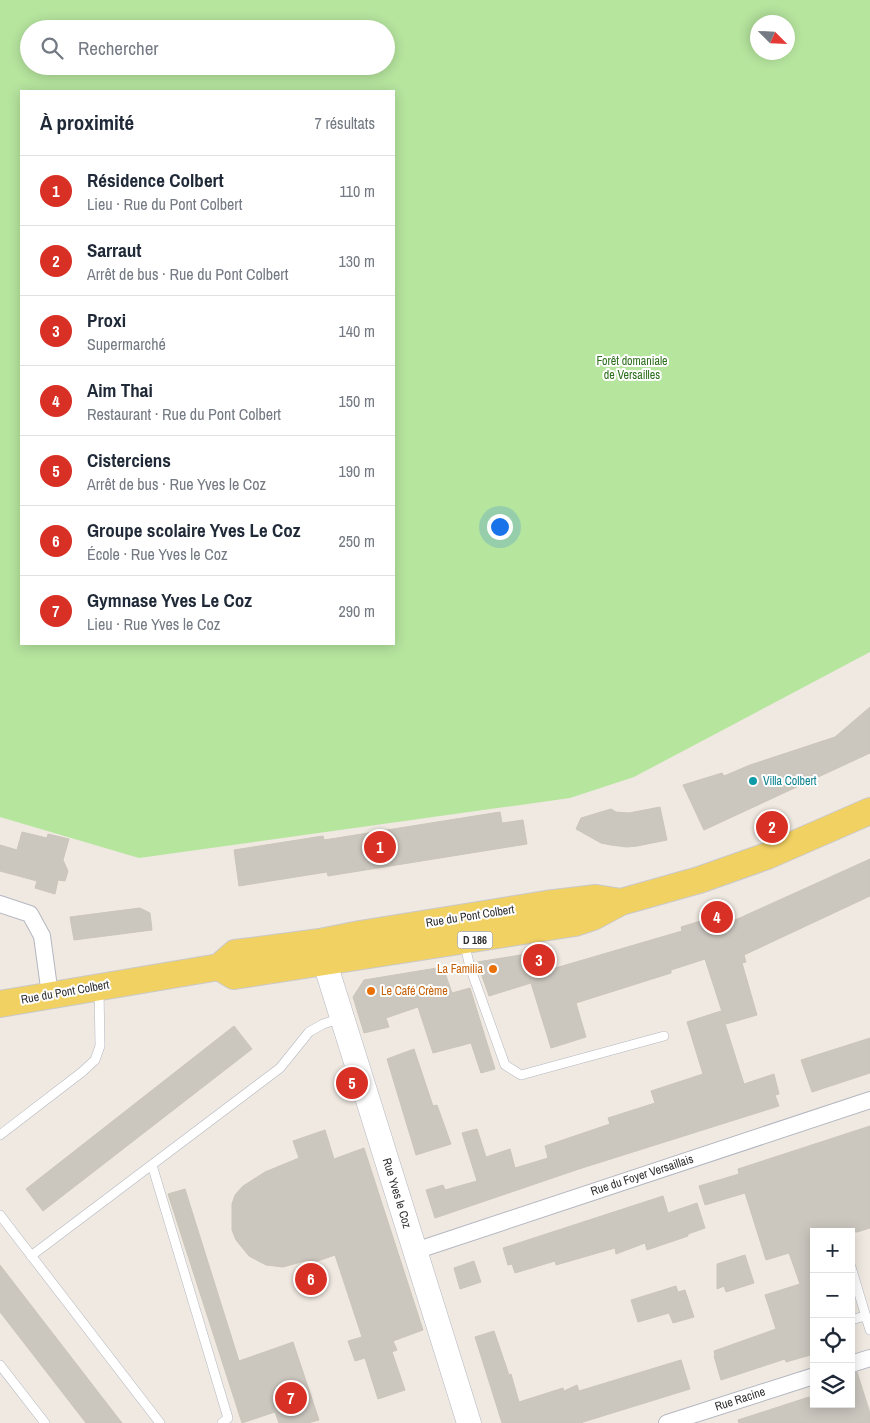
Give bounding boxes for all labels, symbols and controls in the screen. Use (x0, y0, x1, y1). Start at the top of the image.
north arrow (750, 15, 795, 60)
search box (20, 20, 395, 75)
icon: search (38, 34, 66, 62)
text: Rechercher (78, 35, 159, 61)
text: À proximité (40, 108, 134, 137)
text: 7 résultats (314, 112, 375, 134)
text: Résidence Colbert (87, 167, 224, 193)
text: 1 (52, 180, 60, 202)
text: 110 m (339, 180, 375, 202)
text: Lieu · Rue du Pont Colbert (87, 193, 242, 215)
text: Sarraut (87, 237, 142, 263)
text: 2 (52, 250, 60, 272)
text: 130 m (339, 250, 375, 272)
text: Arrêt de bus · Rue du Pont Colbert (87, 263, 288, 285)
text: Proxi (87, 307, 126, 333)
text: 3 (52, 320, 60, 342)
text: 140 m (339, 320, 375, 342)
text: Supermarché (87, 333, 166, 355)
park label: Forêt domaniale de Versailles (596, 353, 668, 383)
text: Aim Thai (87, 377, 153, 403)
text: 4 (52, 390, 60, 412)
text: 150 m (339, 390, 375, 412)
text: Restaurant · Rue du Pont Colbert (87, 403, 281, 425)
text: Cisterciens (87, 447, 171, 473)
text: 5 (52, 460, 60, 482)
text: 190 m (339, 460, 375, 482)
text: Arrêt de bus · Rue Yves le Coz (87, 473, 266, 495)
your location (487, 514, 513, 540)
text: Groupe scolaire Yves Le Coz (87, 517, 301, 543)
text: 6 (52, 530, 60, 552)
text: 250 m (339, 530, 375, 552)
text: École · Rue Yves le Coz (87, 543, 228, 565)
text: Gymnase Yves Le Coz (87, 587, 252, 613)
text: 7 (52, 600, 60, 622)
text: 290 m (339, 600, 375, 622)
text: Lieu · Rue Yves le Coz (87, 613, 220, 635)
place label: Villa Colbert (763, 773, 817, 789)
marker: Villa Colbert (747, 775, 759, 787)
pin: 2 (756, 808, 788, 846)
pin: 1 (364, 828, 396, 866)
pin: 4 (701, 898, 733, 936)
street label: Rue du Pont Colbert (425, 901, 516, 931)
road number: D 186 (458, 932, 492, 948)
pin: 3 (523, 941, 555, 979)
place label: La Familia (437, 961, 484, 977)
marker: La Familia (487, 963, 499, 975)
street label: Rue du Pont Colbert (20, 976, 111, 1008)
place label: Le Café Crème (381, 983, 448, 999)
marker: Le Café Crème (365, 985, 377, 997)
pin: 5 (336, 1064, 368, 1102)
street label: Rue du Foyer Versaillais (589, 1151, 696, 1199)
street label: Rue Yves le Coz (379, 1156, 415, 1230)
map controls (810, 1228, 855, 1408)
button: + (810, 1228, 855, 1273)
pin: 6 (295, 1260, 327, 1298)
button: − (810, 1273, 855, 1318)
button: locate (810, 1318, 855, 1363)
button: layers (810, 1363, 855, 1408)
pin: 7 (275, 1379, 307, 1417)
street label: Rue Racine (713, 1383, 767, 1415)

